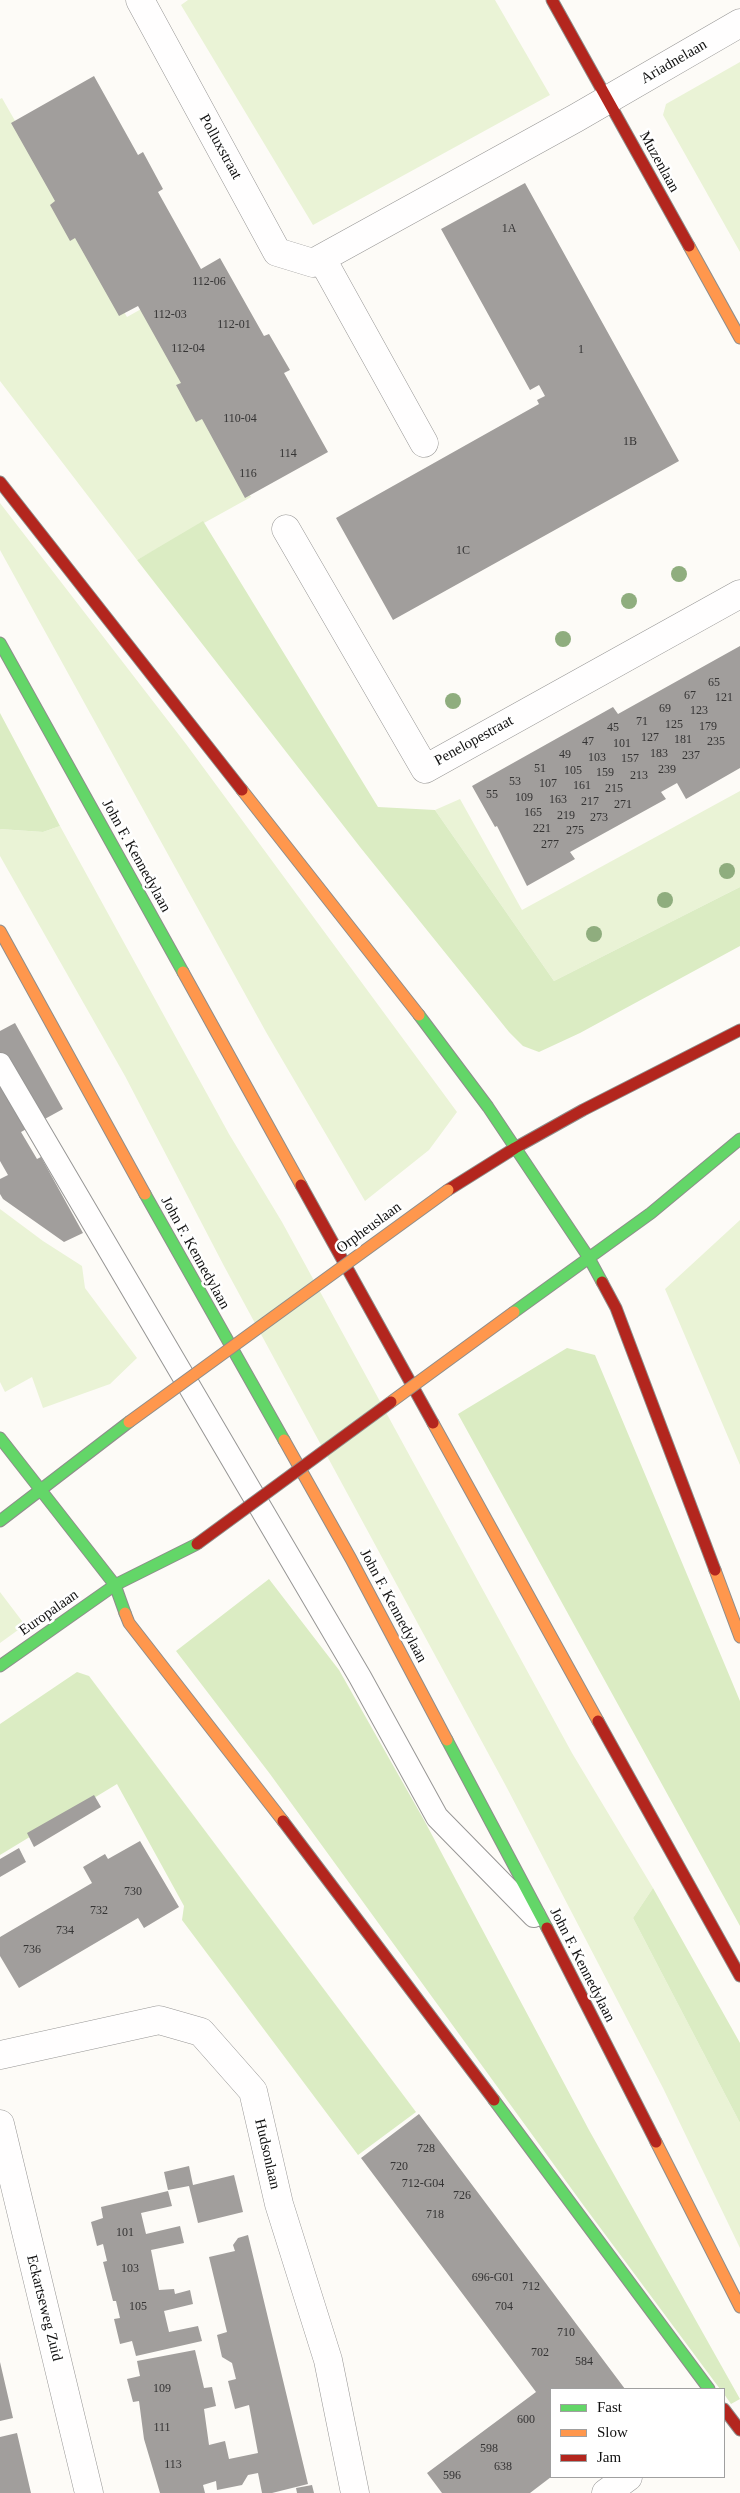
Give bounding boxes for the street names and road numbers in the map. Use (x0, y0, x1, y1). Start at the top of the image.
street label: Ariadnelaan (638, 36, 710, 88)
street label: Polluxstraat (195, 111, 245, 183)
street label: Muzenlaan (635, 128, 683, 196)
street label: Penelopestraat (431, 712, 517, 770)
street label: John F. Kennedylaan (98, 797, 174, 915)
street label: John F. Kennedylaan (157, 1194, 233, 1312)
street label: Orpheuslaan (333, 1198, 405, 1258)
street label: John F. Kennedylaan (356, 1546, 430, 1666)
street label: Europalaan (16, 1586, 82, 1640)
street label: John F. Kennedylaan (545, 1905, 619, 2025)
street label: Hudsonlaan (250, 2117, 284, 2191)
street label: Eckartseweg Zuid (22, 2253, 66, 2363)

